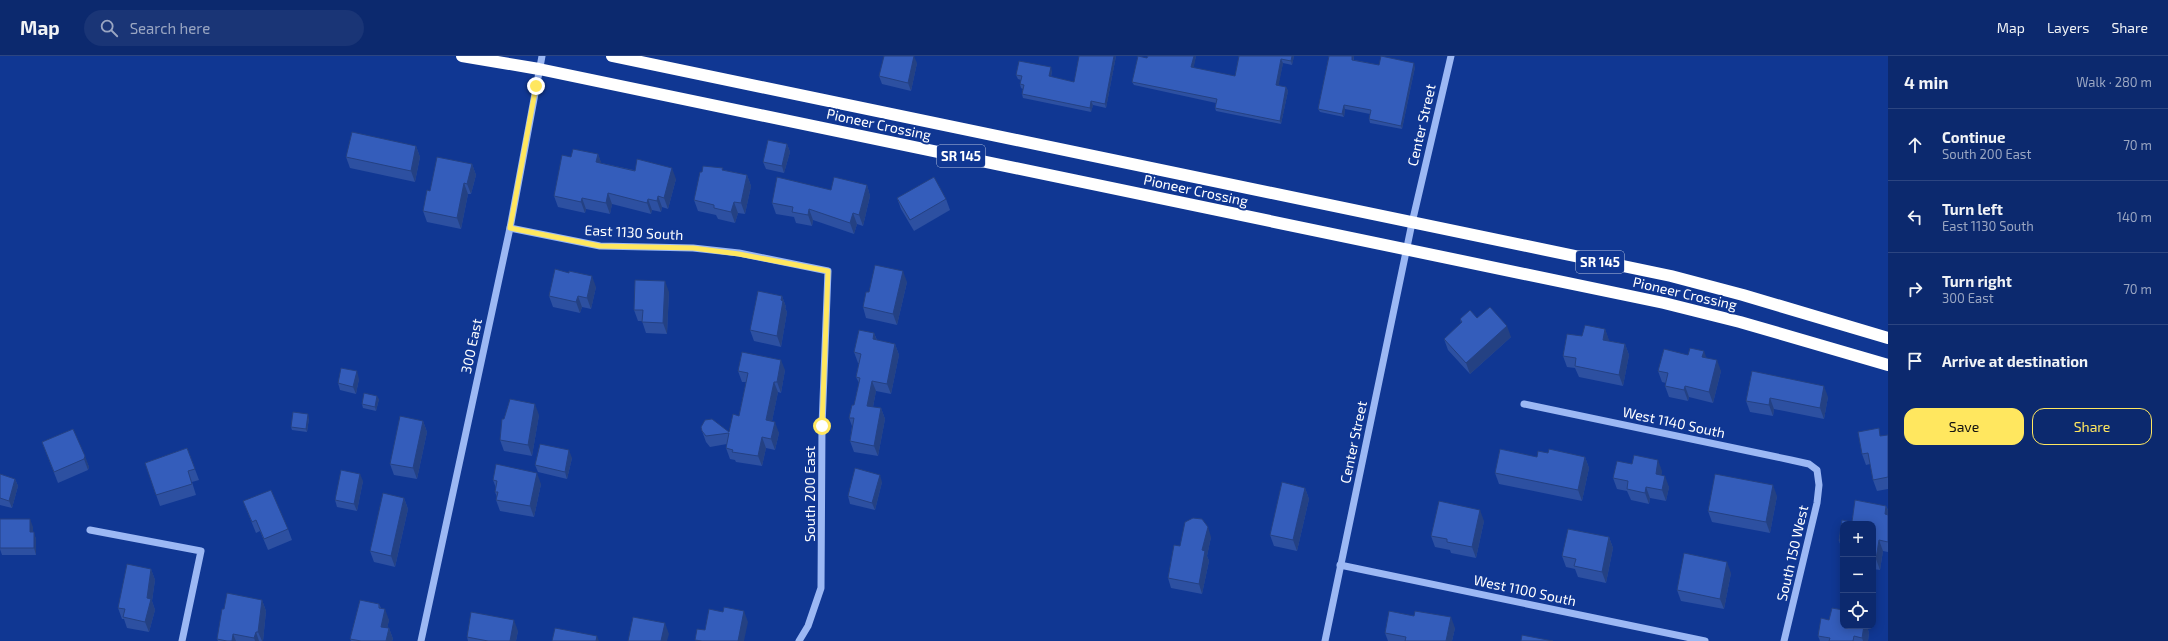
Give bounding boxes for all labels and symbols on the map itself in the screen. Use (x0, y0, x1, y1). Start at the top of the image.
route end (527, 77, 545, 95)
street label: Center Street (1403, 82, 1439, 168)
street label: Pioneer Crossing (825, 105, 933, 143)
road number: SR 145 (937, 145, 985, 167)
street label: Pioneer Crossing (1142, 171, 1250, 209)
street label: East 1130 South (584, 221, 684, 243)
road number: SR 145 (1576, 251, 1624, 273)
street label: Pioneer Crossing (1631, 273, 1739, 313)
street label: 300 East (457, 317, 485, 375)
street label: Center Street (1336, 399, 1370, 485)
street label: West 1140 South (1621, 403, 1727, 441)
route start (813, 417, 831, 435)
street label: South 200 East (801, 446, 818, 542)
street label: South 150 West (1773, 503, 1811, 603)
street label: West 1100 South (1472, 571, 1578, 609)

